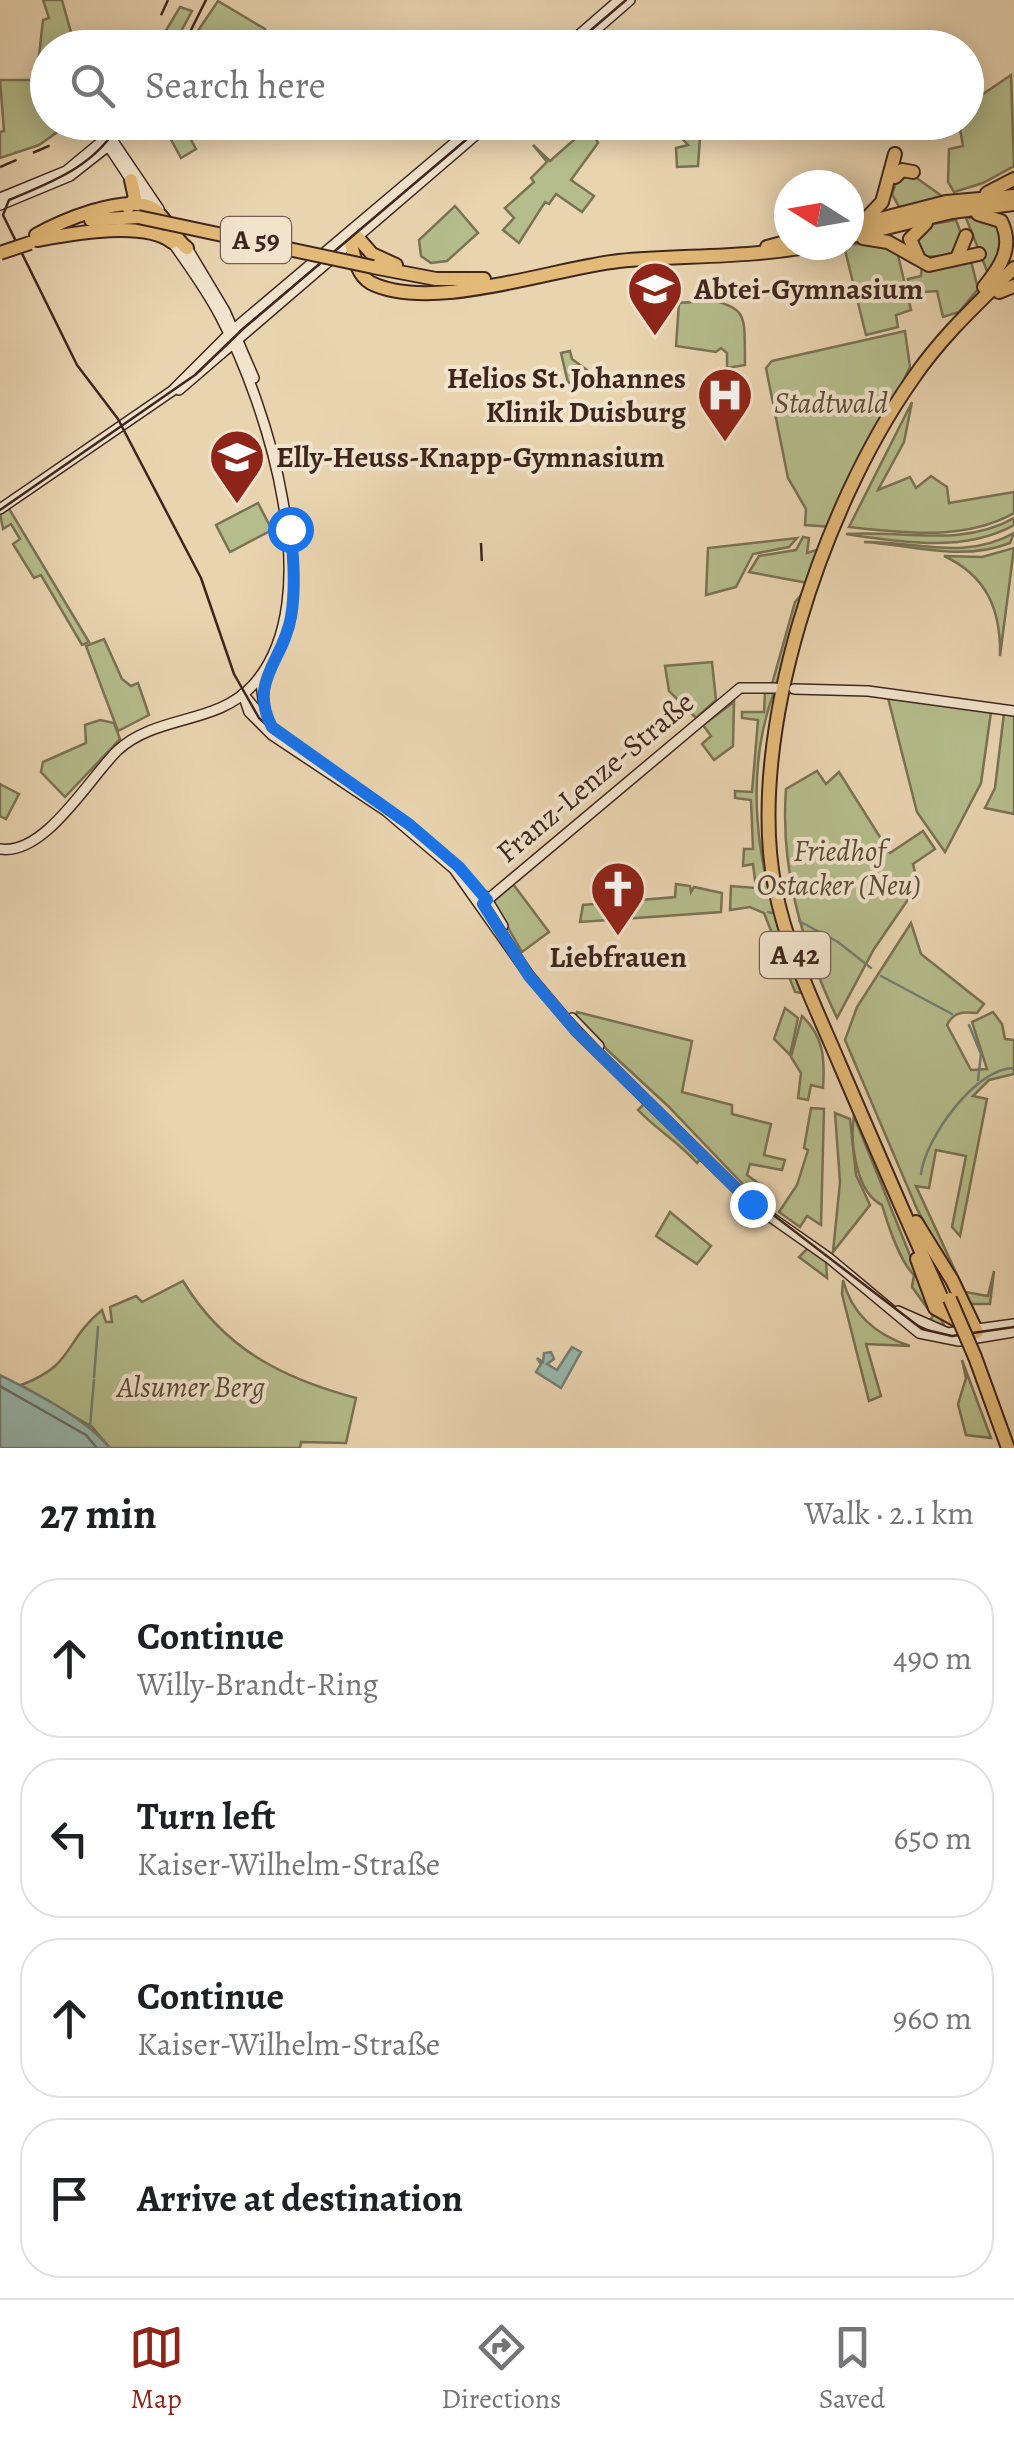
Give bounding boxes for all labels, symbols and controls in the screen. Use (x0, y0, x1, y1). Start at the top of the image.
search box (30, 30, 984, 140)
icon: search (65, 58, 120, 113)
text: Search here (145, 59, 326, 111)
north arrow (774, 170, 864, 260)
road number: A 59 (221, 217, 291, 263)
school or university icon: Abtei-Gymnasium (625, 259, 685, 338)
place label: Abtei-Gymnasium (693, 269, 923, 309)
place label: Helios St. Johannes Klinik Duisburg (447, 358, 687, 432)
hospital icon: Helios St. Johannes Klinik Duisburg (695, 365, 755, 444)
park label: Stadtwald (774, 383, 888, 423)
school or university icon: Elly-Heuss-Knapp-Gymnasium (207, 427, 267, 506)
place label: Elly-Heuss-Knapp-Gymnasium (276, 437, 665, 477)
route start (268, 507, 314, 553)
street label: Franz-Lenze-Straße (488, 682, 702, 872)
park label: Friedhof Ostacker (Neu) (757, 831, 921, 905)
church icon: Liebfrauen (588, 859, 648, 938)
road number: A 42 (760, 932, 830, 978)
place label: Liebfrauen (549, 937, 687, 977)
route end (730, 1182, 776, 1228)
park label: Alsumer Berg (115, 1367, 266, 1407)
text: 27 min (40, 1485, 157, 1542)
text: Walk · 2.1 km (804, 1491, 974, 1535)
text: Continue (137, 1610, 284, 1662)
icon: ahead (42, 1631, 97, 1686)
text: 490 m (893, 1636, 972, 1680)
text: Willy-Brandt-Ring (137, 1662, 379, 1706)
text: Turn left (137, 1790, 276, 1842)
icon: left (42, 1811, 97, 1866)
text: 650 m (893, 1816, 972, 1860)
text: Kaiser-Wilhelm-Straße (137, 1842, 440, 1886)
text: Continue (137, 1970, 284, 2022)
icon: ahead (42, 1991, 97, 2046)
text: 960 m (893, 1996, 972, 2040)
text: Kaiser-Wilhelm-Straße (137, 2022, 440, 2066)
icon: arrive (42, 2171, 97, 2226)
text: Arrive at destination (137, 2172, 463, 2224)
tab: Map (129, 2320, 184, 2418)
tab: Directions (441, 2320, 561, 2418)
tab: Saved (819, 2320, 885, 2418)

